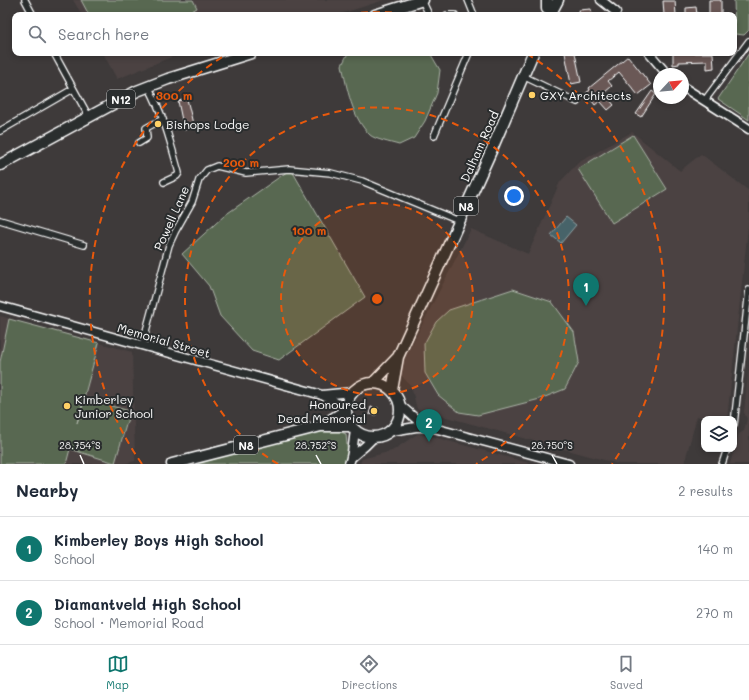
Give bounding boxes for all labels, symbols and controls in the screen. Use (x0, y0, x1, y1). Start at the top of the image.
search box (12, 12, 737, 56)
icon: search (26, 23, 48, 45)
text: Search here (58, 24, 149, 44)
north arrow (653, 68, 689, 104)
text: 300 m (156, 87, 192, 103)
place label: GXY Architects (540, 87, 631, 103)
road number: N12 (107, 90, 135, 108)
marker: GXY Architects (527, 90, 537, 100)
street label: Dalham Road (456, 108, 502, 184)
place label: Bishops Lodge (166, 116, 249, 132)
marker: Bishops Lodge (153, 119, 163, 129)
text: 200 m (223, 154, 259, 170)
street label: Powell Lane (150, 183, 192, 253)
your location (504, 186, 524, 206)
road number: N8 (454, 197, 478, 215)
text: 100 m (292, 222, 326, 238)
pin: 1 (573, 273, 599, 306)
centre of rings (370, 292, 384, 306)
street label: Memorial Street (116, 319, 212, 361)
place label: Kimberley Junior School (75, 391, 153, 421)
place label: Honoured Dead Memorial (278, 396, 366, 426)
marker: Kimberley Junior School (62, 401, 72, 411)
marker: Honoured Dead Memorial (369, 406, 379, 416)
pin: 2 (416, 409, 442, 442)
map controls (701, 416, 737, 452)
button: layers (701, 416, 737, 452)
road number: N8 (234, 436, 258, 454)
text: 28.754°S (59, 438, 101, 452)
text: 28.752°S (295, 438, 337, 452)
text: 28.750°S (531, 438, 573, 452)
text: Nearby (16, 479, 78, 501)
text: 2 results (678, 482, 733, 499)
text: Kimberley Boys High School (54, 530, 264, 550)
text: 1 (26, 540, 32, 557)
text: 140 m (697, 540, 733, 557)
text: School (54, 550, 95, 567)
text: Diamantveld High School (54, 594, 241, 614)
text: 2 (25, 604, 33, 621)
text: 270 m (696, 604, 733, 621)
text: School · Memorial Road (54, 614, 204, 631)
tab: Map (106, 653, 129, 692)
tab: Directions (341, 653, 397, 692)
tab: Saved (610, 653, 643, 692)

